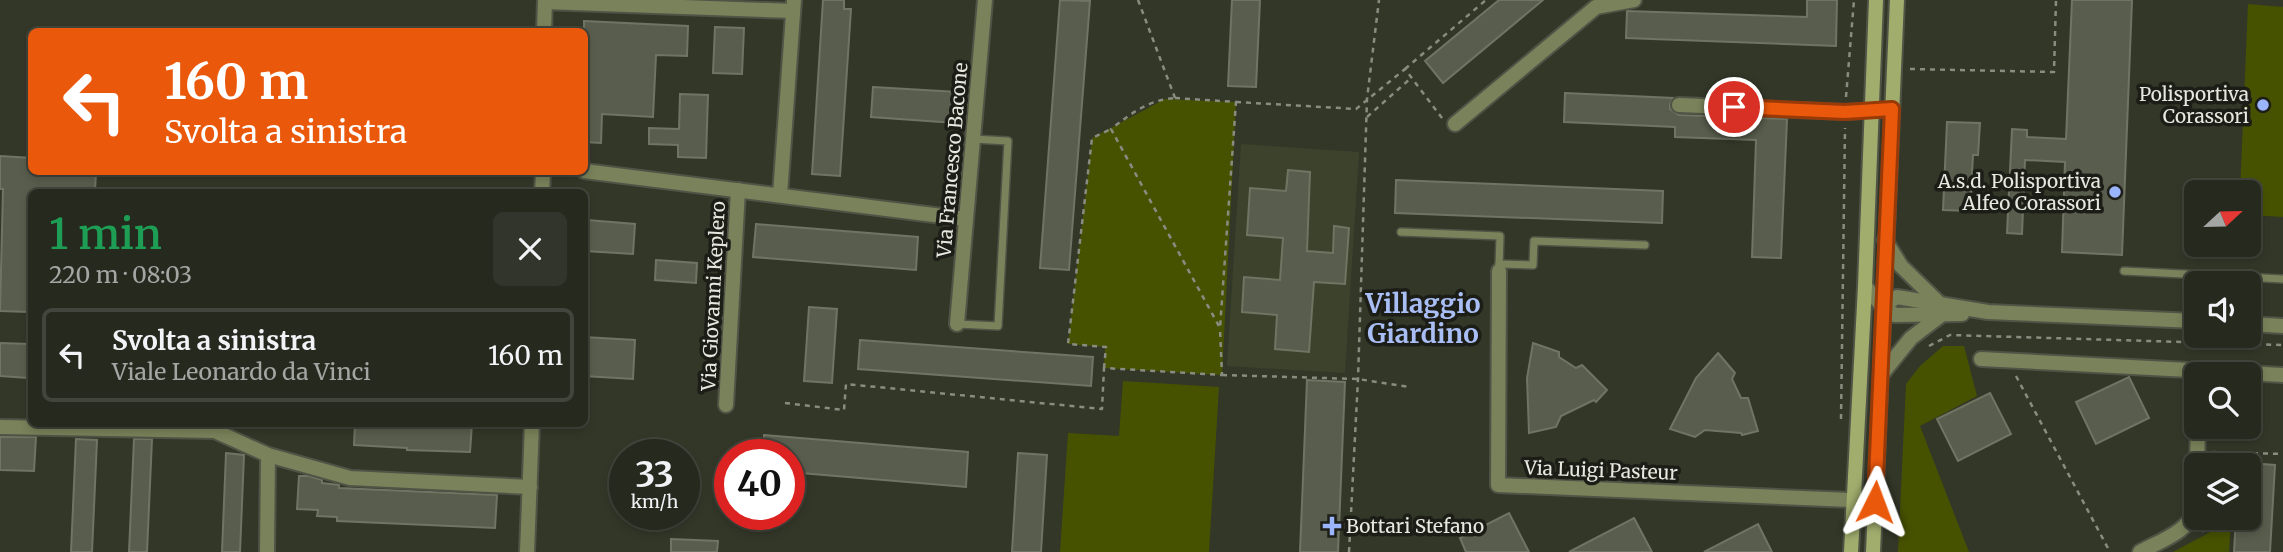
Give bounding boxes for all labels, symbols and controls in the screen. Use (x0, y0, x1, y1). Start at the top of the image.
text: 160 m (164, 51, 308, 112)
icon: left (49, 56, 140, 147)
street label: Via Francesco Bacone (931, 61, 972, 260)
pin (1704, 77, 1764, 137)
place label: Polisportiva Corassori (2139, 82, 2249, 128)
icon: arrive (1715, 88, 1753, 126)
marker: Polisportiva Corassori (2255, 97, 2271, 113)
text: Svolta a sinistra (164, 112, 407, 152)
place label: A.s.d. Polisportiva Alfeo Corassori (1937, 169, 2101, 215)
north arrow (2184, 180, 2261, 257)
map controls (2184, 180, 2261, 530)
marker: A.s.d. Polisportiva Alfeo Corassori (2107, 184, 2123, 200)
street label: Via Giovanni Keplero (696, 200, 730, 393)
text: 1 min (49, 208, 162, 260)
button: close (493, 212, 567, 286)
text: 220 m · 08:03 (49, 260, 192, 289)
button: sound (2184, 271, 2261, 348)
district label: Villaggio Giardino (1365, 287, 1480, 350)
text: Svolta a sinistra (112, 324, 316, 357)
icon: left (53, 336, 91, 374)
text: 160 m (488, 339, 563, 372)
text: Viale Leonardo da Vinci (112, 357, 371, 386)
button: search (2184, 362, 2261, 439)
speed limit sign: 40 (714, 439, 805, 530)
text: 33 (635, 453, 674, 497)
button: layers (2184, 453, 2261, 530)
street label: Via Luigi Pasteur (1523, 455, 1679, 485)
position arrow (1838, 465, 1912, 539)
text: km/h (631, 490, 678, 513)
place label: Bottari Stefano (1346, 514, 1484, 538)
marker: Bottari Stefano (1324, 518, 1340, 534)

